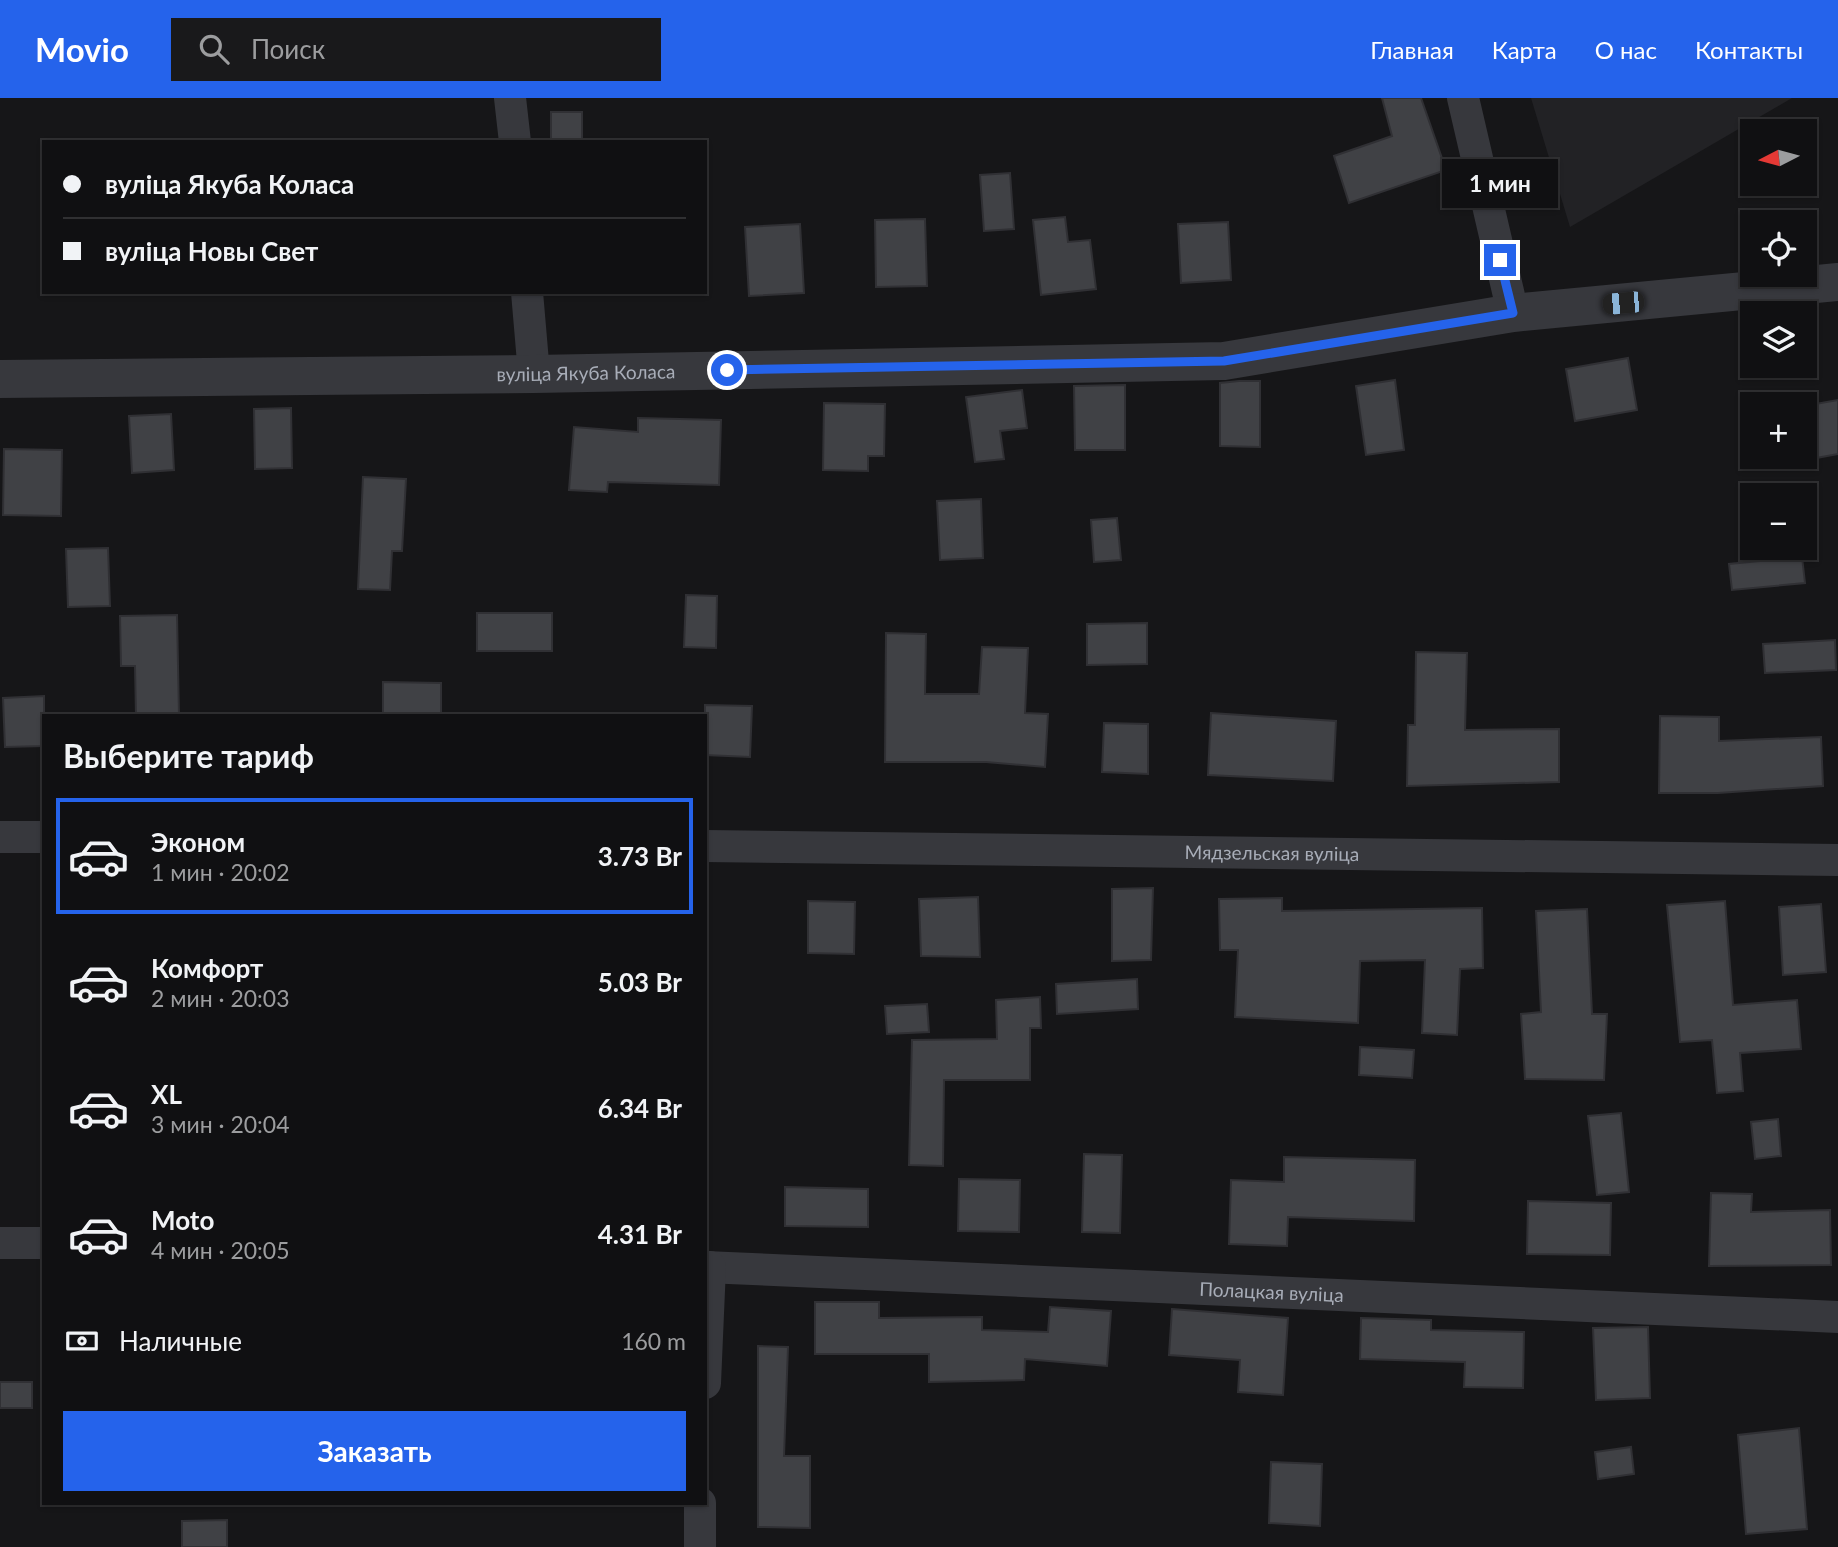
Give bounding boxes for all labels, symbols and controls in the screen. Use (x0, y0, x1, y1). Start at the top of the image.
search box (171, 18, 661, 81)
text: Movio (35, 29, 129, 69)
icon: search (195, 30, 233, 68)
text: Поиск (251, 33, 325, 65)
text: Главная (1370, 35, 1454, 64)
text: Карта (1492, 35, 1557, 64)
text: О нас (1595, 35, 1657, 64)
text: Контакты (1695, 35, 1803, 64)
north arrow (1740, 119, 1816, 196)
map controls (1740, 119, 1817, 560)
callout: 1 мин (1442, 158, 1558, 208)
text: вуліца Якуба Коласа (105, 168, 354, 200)
text: 1 мин (1469, 169, 1531, 197)
button: locate (1740, 210, 1817, 287)
text: вуліца Новы Свет (105, 235, 318, 267)
route end (1484, 244, 1516, 276)
car (1602, 291, 1645, 315)
button: layers (1740, 301, 1817, 378)
route start (711, 354, 743, 386)
street label: вуліца Якуба Коласа (496, 359, 676, 385)
button: + (1740, 392, 1817, 469)
button: − (1740, 483, 1817, 560)
text: Выберите тариф (63, 736, 314, 775)
icon: car (67, 825, 130, 888)
text: Эконом (151, 826, 245, 858)
text: 3.73 Br (598, 840, 682, 872)
street label: Мядзельская вуліца (1184, 840, 1359, 865)
text: 1 мин · 20:02 (151, 858, 290, 886)
icon: car (67, 951, 130, 1014)
text: Комфорт (151, 952, 263, 984)
text: 5.03 Br (598, 966, 682, 998)
text: 2 мин · 20:03 (151, 984, 290, 1012)
icon: car (67, 1077, 130, 1140)
text: XL (151, 1078, 182, 1110)
text: 6.34 Br (598, 1092, 682, 1124)
text: 3 мин · 20:04 (151, 1110, 290, 1138)
icon: car (67, 1203, 130, 1266)
text: Moto (151, 1204, 214, 1236)
text: 4.31 Br (598, 1218, 682, 1250)
text: 4 мин · 20:05 (151, 1236, 290, 1264)
street label: Полацкая вуліца (1199, 1277, 1344, 1306)
icon: cash (63, 1322, 101, 1360)
text: Наличные (119, 1325, 242, 1357)
text: 160 m (621, 1327, 686, 1355)
button: Заказать (63, 1411, 686, 1491)

